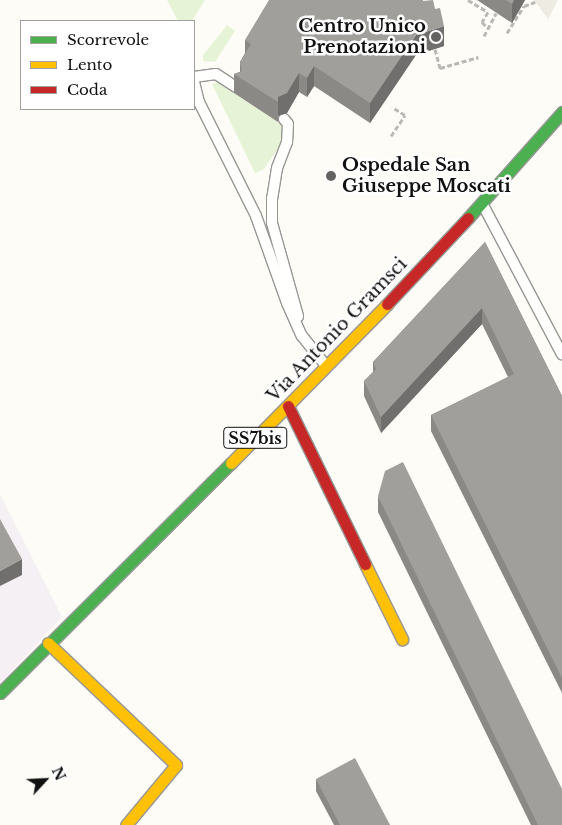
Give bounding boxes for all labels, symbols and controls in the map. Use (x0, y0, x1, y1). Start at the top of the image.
place label: Centro Unico Prenotazioni (298, 16, 426, 58)
legend (20, 20, 195, 110)
text: Scorrevole (67, 30, 149, 49)
marker: Centro Unico Prenotazioni (430, 31, 442, 43)
text: Lento (67, 55, 112, 74)
text: Coda (67, 80, 107, 99)
place label: Ospedale San Giuseppe Moscati (342, 155, 511, 198)
marker: Ospedale San Giuseppe Moscati (324, 169, 338, 183)
street label: Via Antonio Gramsci (262, 253, 412, 407)
road number: SS7bis (222, 424, 288, 452)
north arrow (20, 755, 70, 805)
text: N (48, 764, 70, 783)

